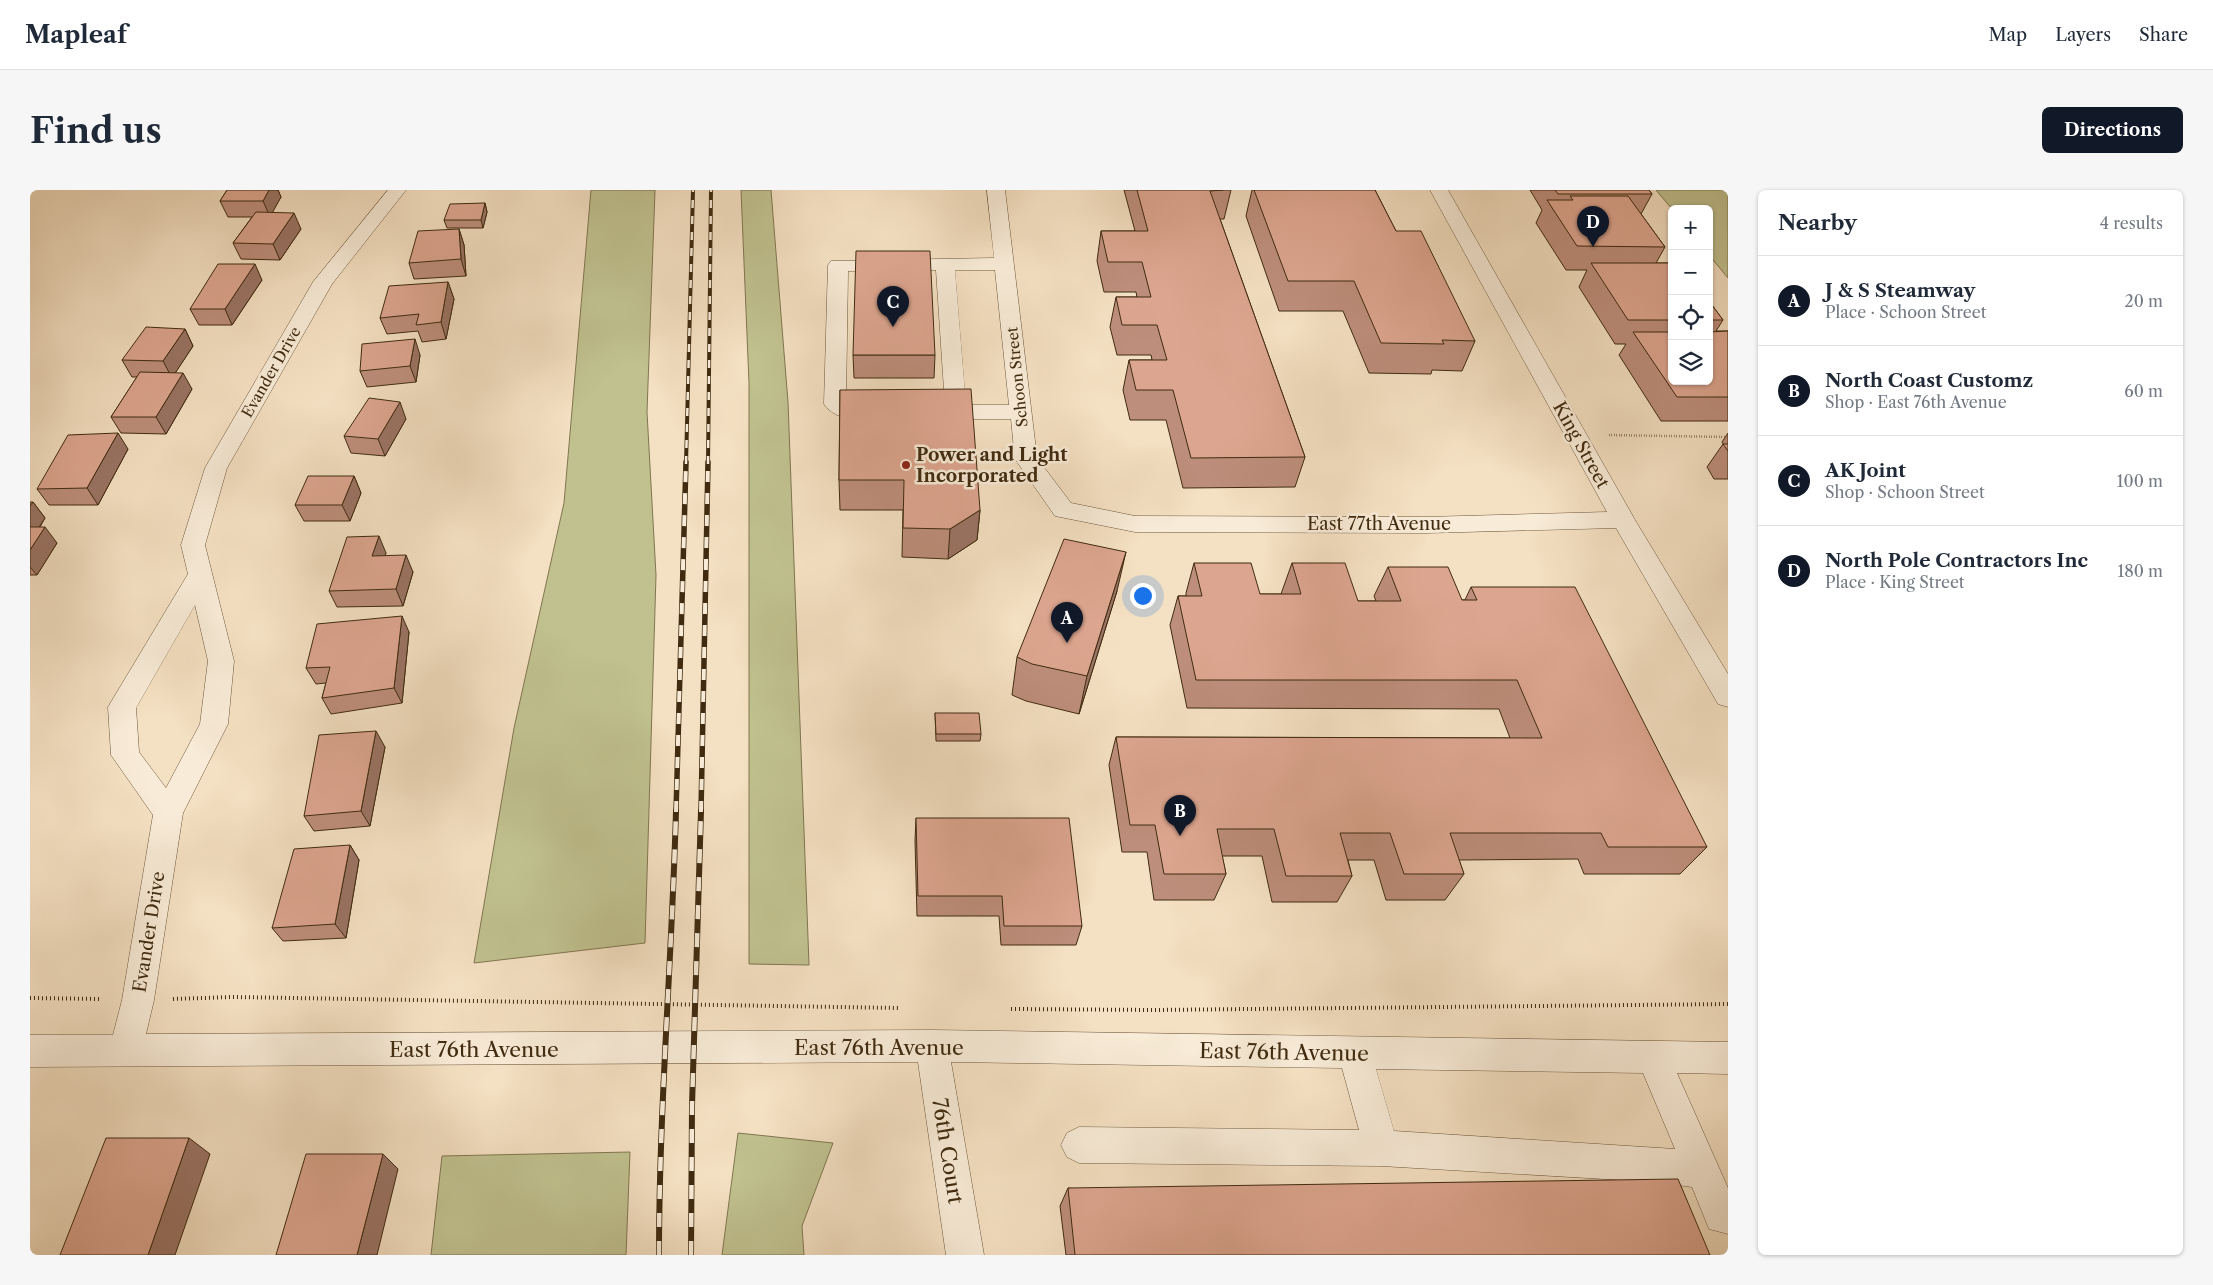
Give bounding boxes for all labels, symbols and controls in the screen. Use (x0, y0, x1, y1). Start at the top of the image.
text: Mapleaf (25, 20, 127, 49)
text: Map (1989, 24, 2027, 46)
text: Layers (2055, 24, 2111, 46)
text: Share (2139, 24, 2188, 46)
button: Directions (2042, 107, 2183, 153)
text: Find us (30, 109, 162, 152)
map controls (1668, 205, 1713, 385)
button: + (1668, 205, 1713, 250)
pin: D (1577, 206, 1609, 247)
text: Nearby (1778, 210, 1857, 235)
text: 4 results (2100, 213, 2163, 233)
button: − (1668, 250, 1713, 295)
text: J & S Steamway (1825, 279, 1975, 302)
pin: C (877, 286, 909, 327)
text: A (1788, 291, 1800, 311)
text: 20 m (2124, 291, 2163, 311)
button: locate (1668, 295, 1713, 340)
text: Place · Schoon Street (1825, 302, 1986, 322)
street label: Evander Drive (237, 323, 305, 421)
street label: Schoon Street (1002, 325, 1032, 428)
button: layers (1668, 340, 1713, 385)
text: North Coast Customz (1825, 369, 2033, 392)
text: B (1788, 381, 1800, 401)
text: 60 m (2124, 381, 2163, 401)
text: Shop · East 76th Avenue (1825, 392, 2007, 412)
street label: King Street (1548, 398, 1614, 493)
place label: Power and Light Incorporated (916, 444, 1068, 487)
marker: Power and Light Incorporated (900, 459, 912, 471)
text: AK Joint (1825, 459, 1906, 482)
text: C (1788, 471, 1800, 491)
text: 100 m (2117, 471, 2163, 491)
text: Shop · Schoon Street (1825, 482, 1985, 502)
street label: East 77th Avenue (1307, 513, 1451, 535)
text: North Pole Contractors Inc (1825, 549, 2088, 572)
text: D (1787, 561, 1801, 581)
text: 180 m (2117, 561, 2163, 581)
text: Place · King Street (1825, 572, 1965, 592)
your location (1130, 583, 1156, 609)
pin: A (1051, 602, 1083, 643)
pin: B (1164, 795, 1196, 836)
street label: Evander Drive (129, 870, 169, 994)
street label: East 76th Avenue (794, 1035, 964, 1060)
street label: East 76th Avenue (389, 1037, 559, 1062)
street label: East 76th Avenue (1199, 1038, 1369, 1066)
street label: 76th Court (927, 1096, 969, 1206)

